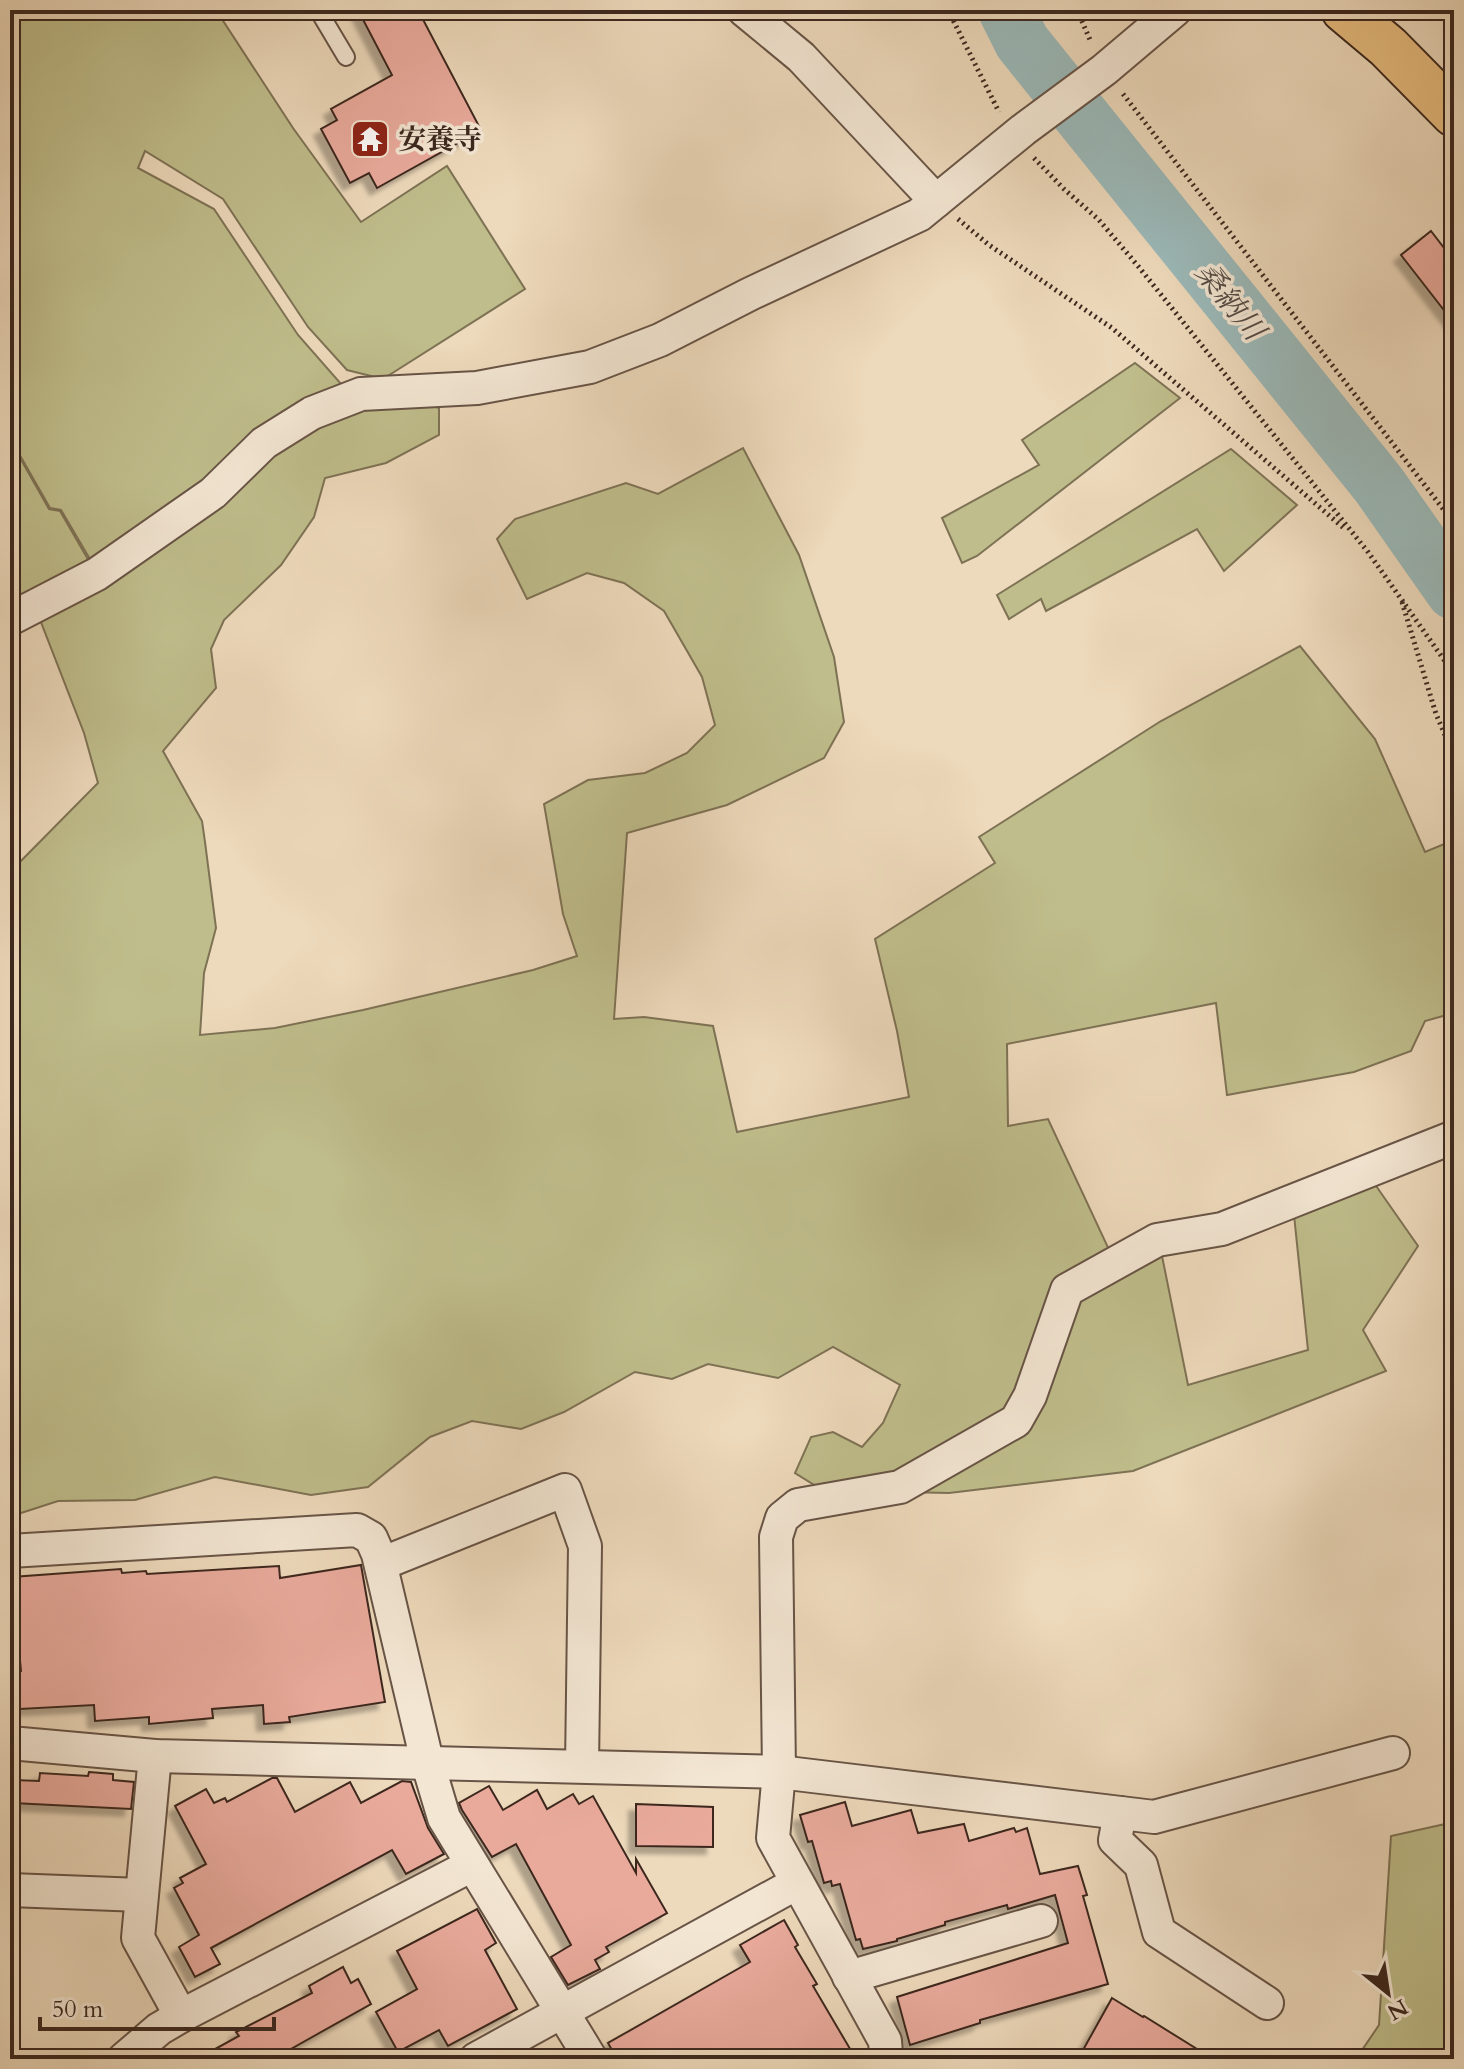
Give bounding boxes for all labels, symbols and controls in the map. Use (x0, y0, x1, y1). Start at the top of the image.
temple icon: 安養寺 (349, 118, 391, 160)
place label: 安養寺 (398, 121, 482, 159)
water label: 桑納川 (1185, 253, 1276, 352)
north arrow (1348, 1953, 1428, 2033)
scale bar (40, 1981, 274, 2031)
text: N (1382, 1992, 1413, 2027)
text: 50 m (52, 1993, 104, 2026)

